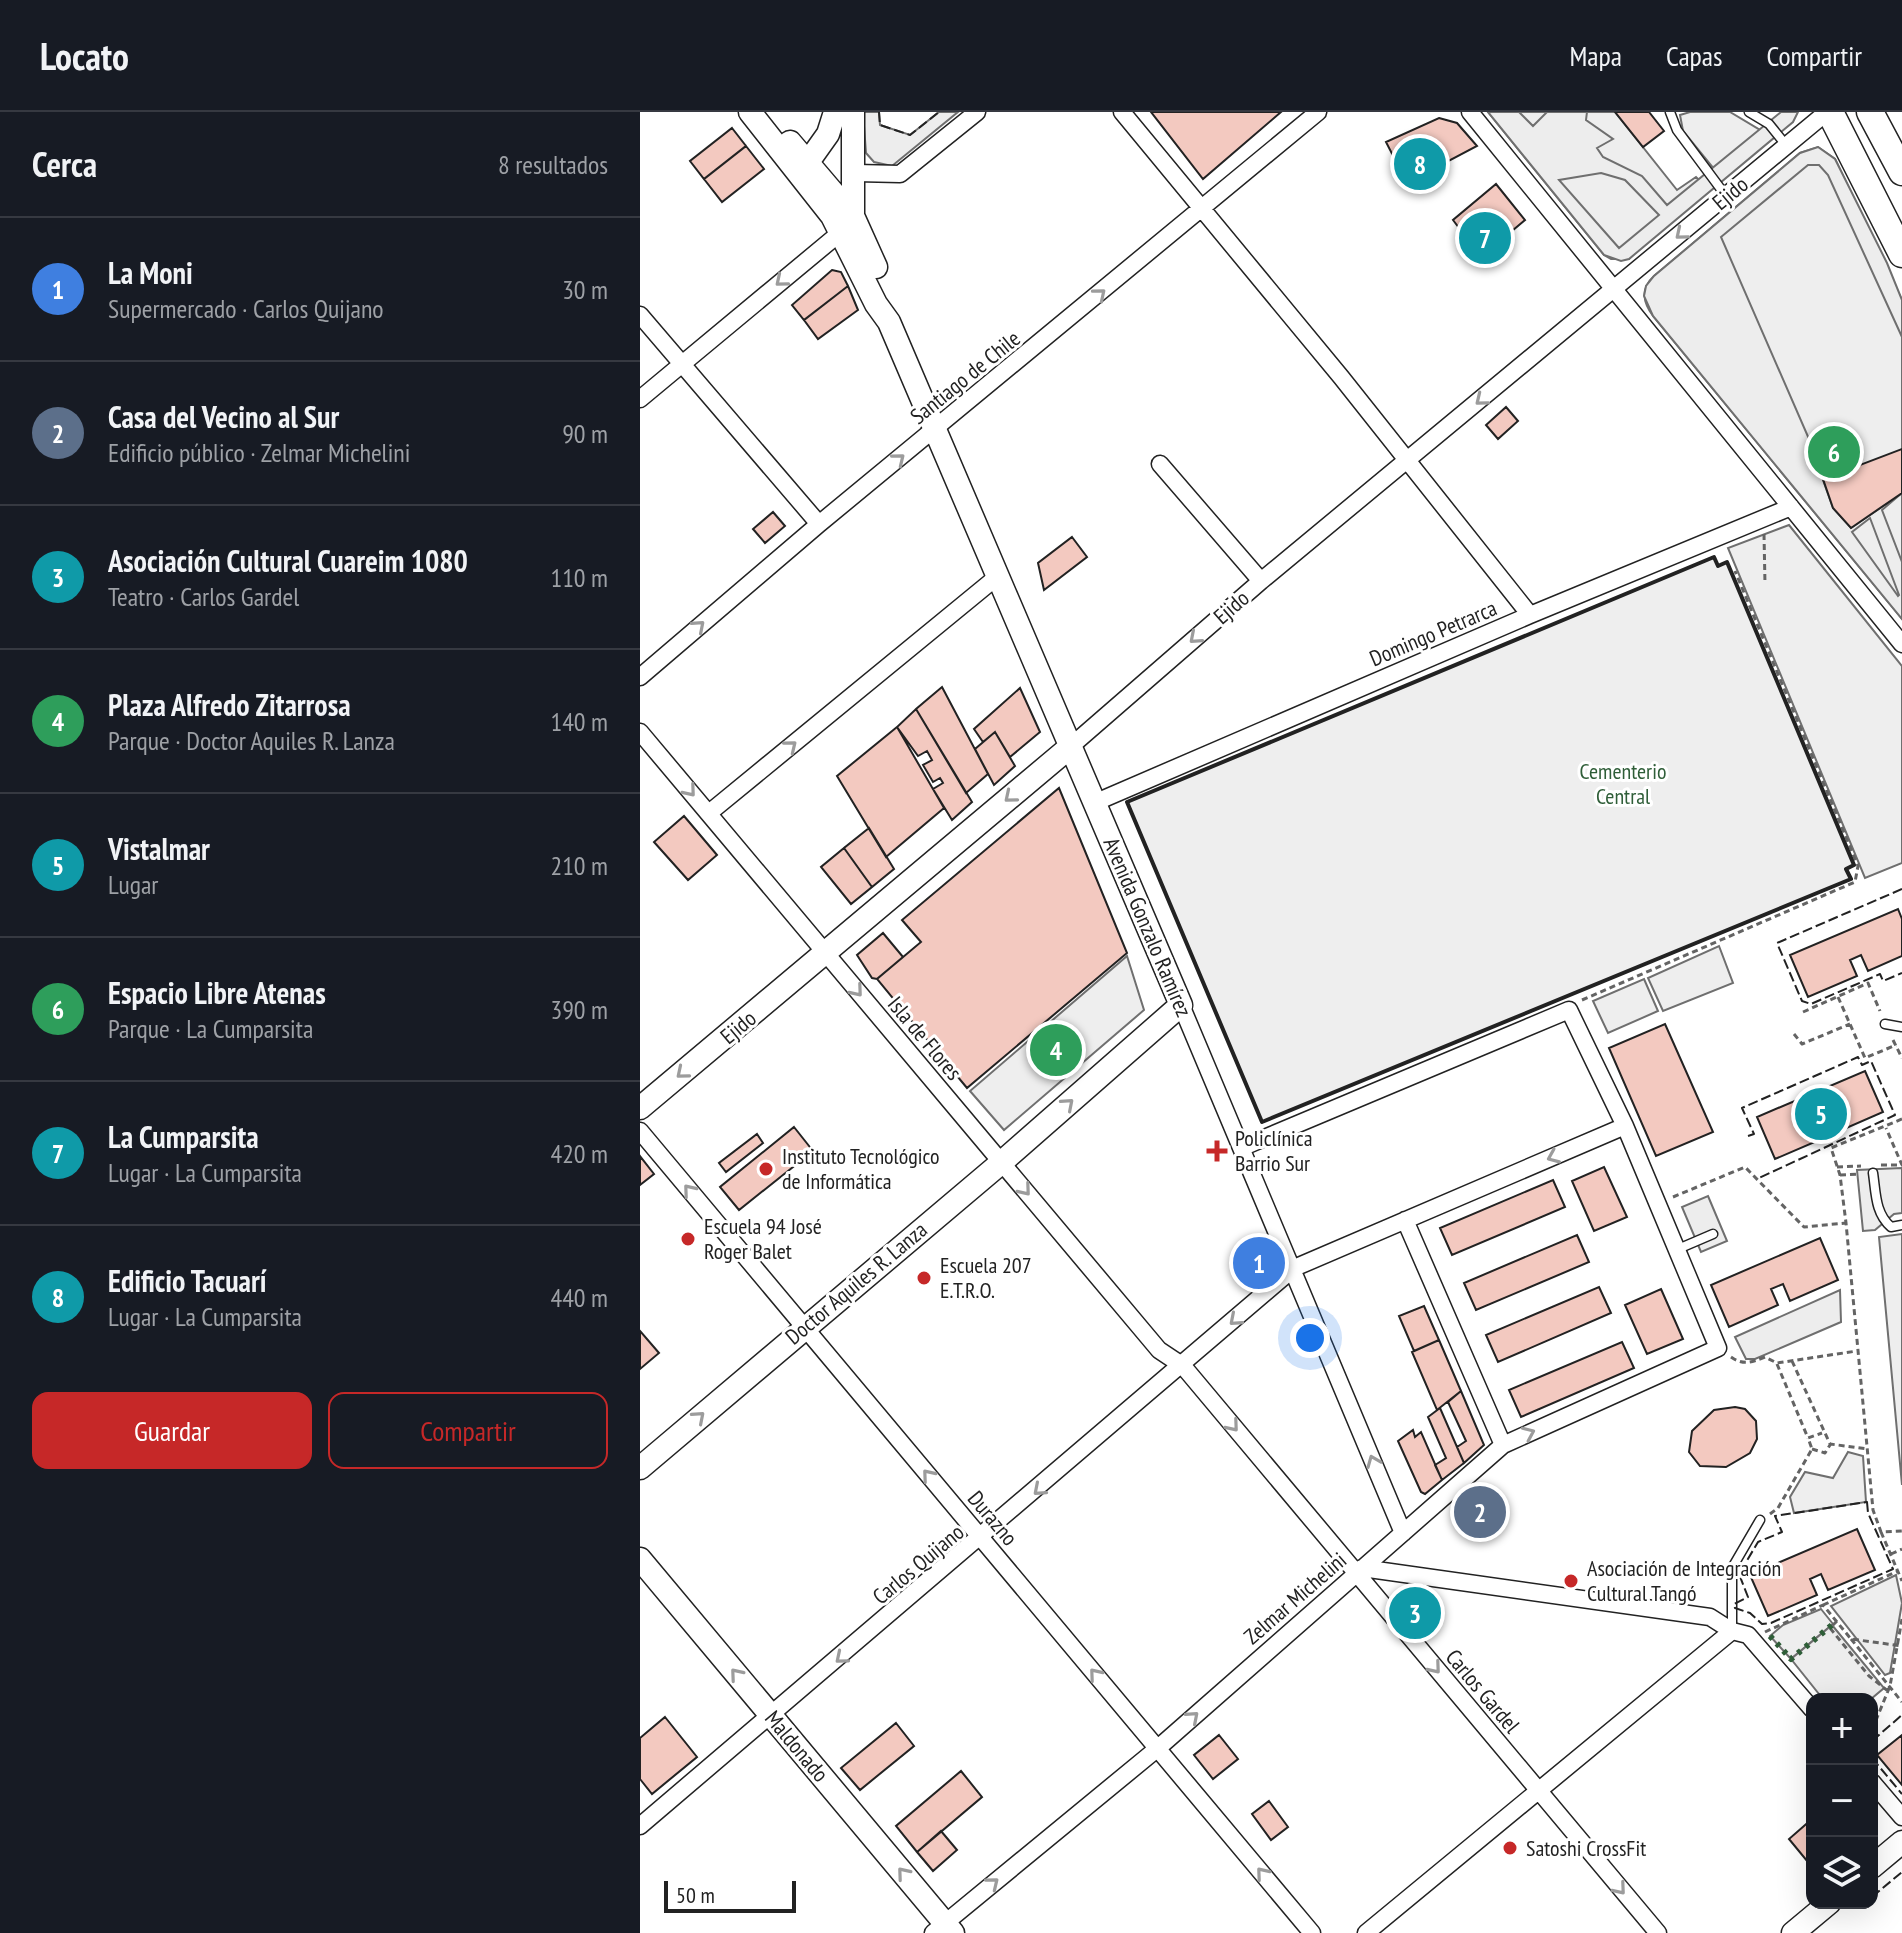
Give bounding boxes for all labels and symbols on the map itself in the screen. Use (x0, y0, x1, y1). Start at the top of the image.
pin: 8 (1394, 134, 1446, 194)
street label: Ejido (1706, 170, 1754, 216)
pin: 7 (1459, 208, 1511, 268)
one-way arrow (1676, 224, 1691, 239)
one-way arrow (776, 271, 790, 286)
one-way arrow (1090, 289, 1105, 304)
street label: Santiago de Chile (904, 324, 1026, 430)
one-way arrow (1476, 390, 1490, 405)
pin: 6 (1808, 422, 1860, 482)
one-way arrow (890, 455, 905, 469)
street label: Ejido (1207, 584, 1255, 630)
street label: Domingo Petrarca (1365, 594, 1501, 672)
one-way arrow (690, 621, 705, 636)
one-way arrow (1190, 628, 1205, 643)
one-way arrow (782, 741, 796, 756)
park label: Cementerio Central (1580, 757, 1666, 810)
one-way arrow (681, 782, 695, 797)
one-way arrow (1005, 788, 1020, 802)
street label: Avenida Gonzalo Ramírez (1098, 833, 1198, 1021)
one-way arrow (847, 982, 862, 997)
street label: Isla de Flores (882, 990, 968, 1086)
street label: Ejido (714, 1004, 762, 1050)
pin: 4 (1030, 1020, 1082, 1080)
one-way arrow (677, 1063, 692, 1077)
pin: 5 (1795, 1084, 1847, 1144)
one-way arrow (1059, 1099, 1074, 1113)
place label: Policlínica Barrio Sur (1235, 1124, 1312, 1177)
marker: Policlínica Barrio Sur (1206, 1140, 1228, 1162)
place label: Instituto Tecnológico de Informática (782, 1142, 939, 1195)
one-way arrow (1547, 1147, 1562, 1163)
marker: Instituto Tecnológico de Informática (757, 1160, 775, 1178)
one-way arrow (1015, 1180, 1030, 1195)
one-way arrow (684, 1184, 699, 1199)
place label: Escuela 94 José Roger Balet (704, 1212, 822, 1265)
street label: Doctor Aquiles R. Lanza (779, 1216, 933, 1350)
marker: Escuela 94 José Roger Balet (679, 1230, 697, 1248)
pin: 1 (1233, 1233, 1285, 1293)
place label: Escuela 207 E.T.R.O. (940, 1251, 1032, 1304)
marker: Escuela 207 E.T.R.O. (915, 1269, 933, 1287)
one-way arrow (1230, 1310, 1245, 1324)
your location (1290, 1318, 1330, 1358)
one-way arrow (690, 1412, 704, 1426)
one-way arrow (1223, 1416, 1238, 1431)
one-way arrow (1521, 1427, 1536, 1443)
one-way arrow (1367, 1455, 1383, 1469)
one-way arrow (923, 1469, 938, 1484)
one-way arrow (1033, 1480, 1048, 1494)
pin: 2 (1454, 1482, 1506, 1542)
street label: Durazno (962, 1485, 1024, 1551)
street label: Carlos Quijano (867, 1518, 969, 1610)
street label: Zelmar Michelini (1238, 1546, 1352, 1650)
place label: Asociación de Integración Cultural Tangó (1587, 1554, 1781, 1607)
marker: Asociación de Integración Cultural Tangó (1562, 1572, 1580, 1590)
pin: 3 (1389, 1583, 1441, 1643)
street label: Carlos Gardel (1440, 1643, 1527, 1739)
one-way arrow (835, 1648, 850, 1663)
one-way arrow (1425, 1659, 1440, 1673)
one-way arrow (1090, 1668, 1105, 1683)
one-way arrow (731, 1669, 746, 1683)
street label: Maldonado (759, 1705, 835, 1787)
one-way arrow (1183, 1713, 1198, 1727)
place label: Satoshi CrossFit (1526, 1834, 1646, 1862)
marker: Satoshi CrossFit (1501, 1839, 1519, 1857)
one-way arrow (898, 1868, 913, 1882)
one-way arrow (1257, 1868, 1272, 1882)
scale bar (664, 1877, 796, 1913)
one-way arrow (984, 1878, 998, 1893)
one-way arrow (1610, 1879, 1625, 1894)

